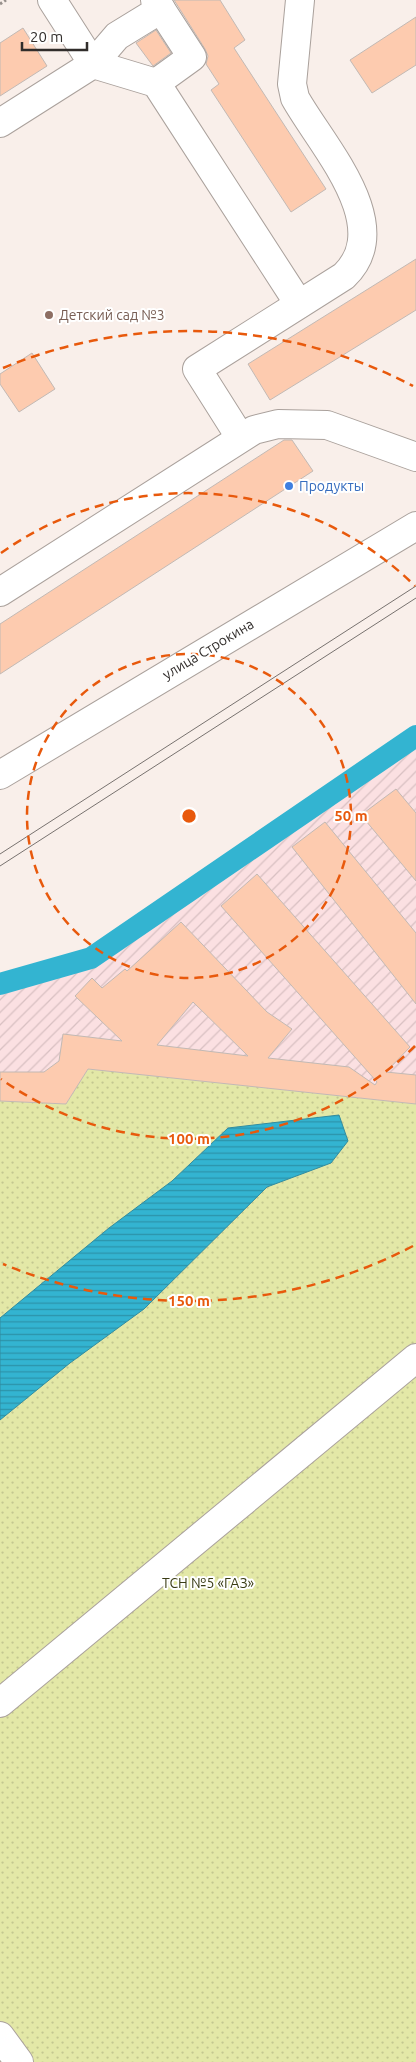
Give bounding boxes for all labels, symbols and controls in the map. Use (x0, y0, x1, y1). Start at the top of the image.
scale bar (22, 20, 88, 52)
text: 20 m (30, 28, 63, 45)
place label: Детский сад №3 (59, 307, 165, 323)
marker: Детский сад №3 (43, 309, 55, 321)
place label: Продукты (299, 478, 364, 494)
marker: Продукты (283, 480, 295, 492)
street label: улица Строкина (160, 616, 256, 682)
centre of rings (180, 807, 198, 825)
text: 50 m (334, 807, 368, 824)
text: 100 m (168, 1130, 210, 1147)
text: 150 m (168, 1292, 210, 1309)
park label: ТСН №5 «ГАЗ» (162, 1575, 255, 1591)

